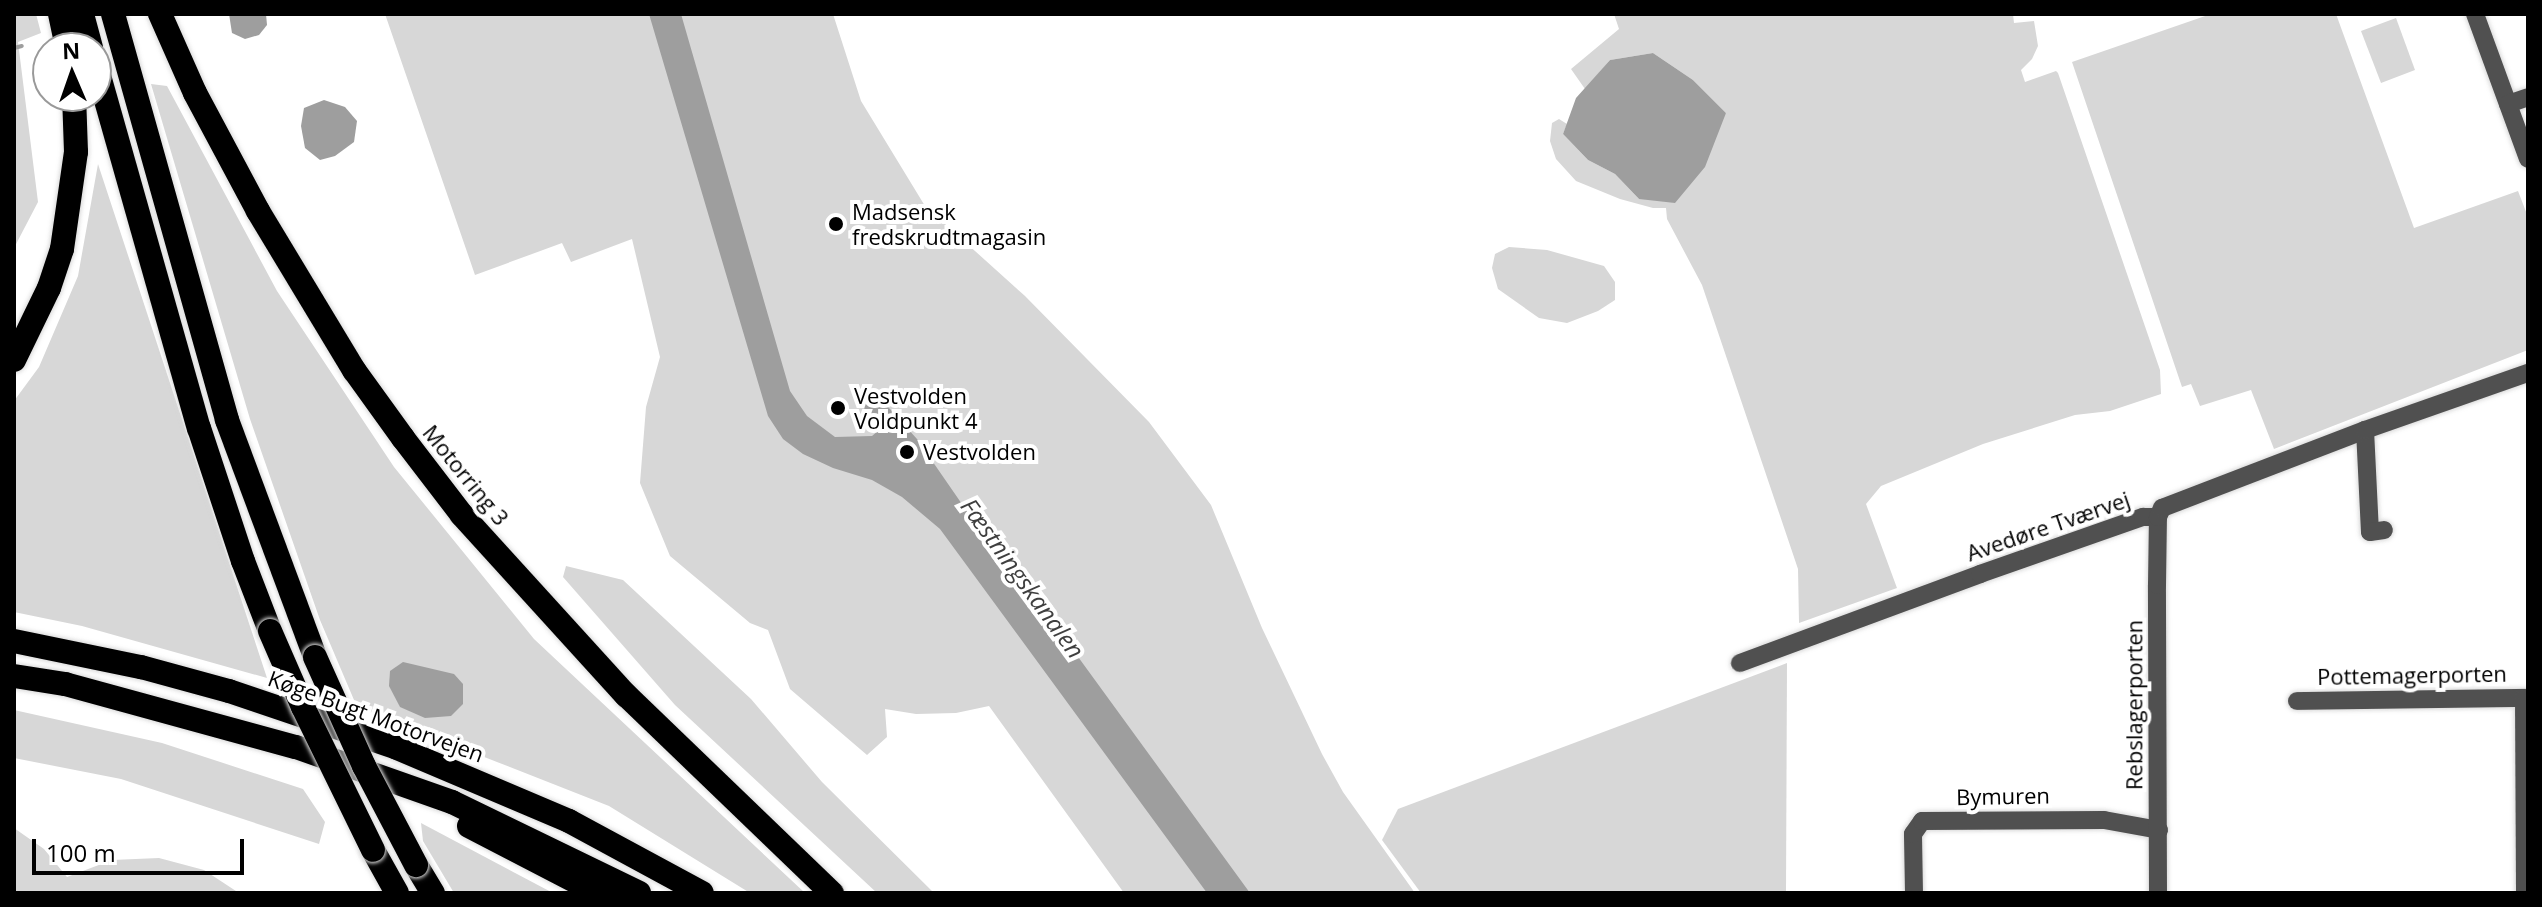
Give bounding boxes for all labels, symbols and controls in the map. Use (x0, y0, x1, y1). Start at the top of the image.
north arrow (32, 32, 112, 112)
text: N (62, 35, 81, 65)
place label: Madsensk fredskrudtmagasin (852, 198, 1046, 250)
marker: Madsensk fredskrudtmagasin (827, 215, 845, 233)
place label: Vestvolden Voldpunkt 4 (854, 382, 978, 434)
marker: Vestvolden Voldpunkt 4 (829, 399, 847, 417)
street label: Motorring 3 (418, 420, 514, 530)
place label: Vestvolden (923, 439, 1036, 465)
marker: Vestvolden (898, 443, 916, 461)
street label: Avedøre Tværvej (1963, 486, 2133, 566)
water label: Fæstningskanalen (955, 492, 1091, 664)
street label: Rebslagerporten (2121, 620, 2147, 790)
street label: Pottemagerporten (2317, 660, 2507, 690)
street label: Køge Bugt Motorvejen (264, 665, 488, 767)
street label: Bymuren (1956, 782, 2050, 810)
scale bar (36, 823, 248, 873)
text: 100 m (46, 836, 116, 869)

